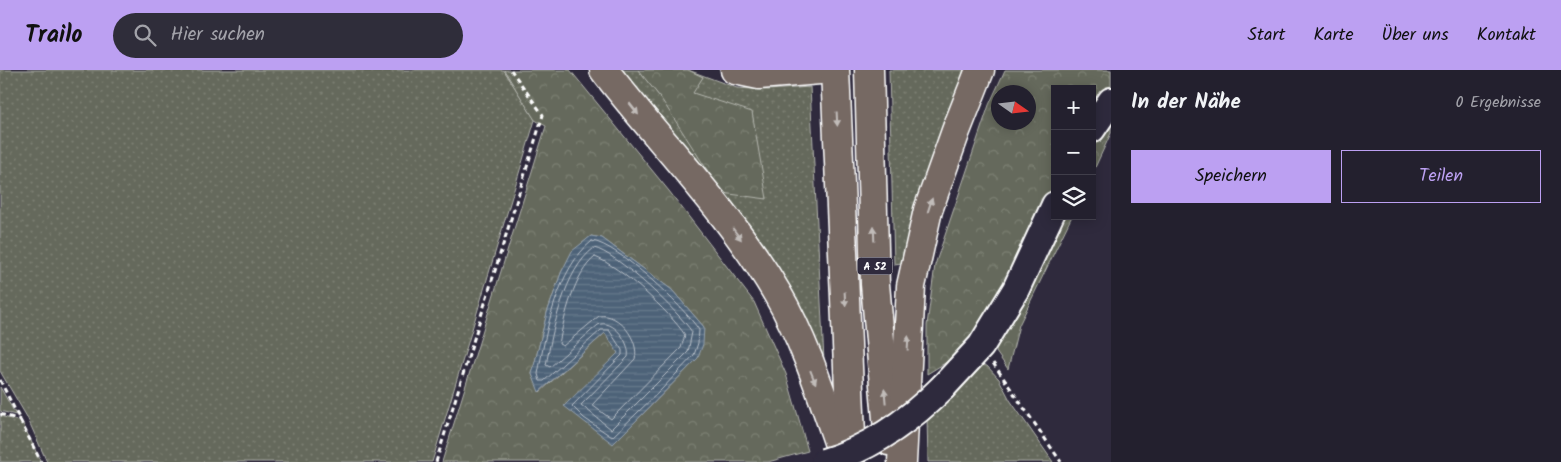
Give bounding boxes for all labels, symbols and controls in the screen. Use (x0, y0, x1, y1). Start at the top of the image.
search box (113, 13, 463, 58)
text: Trailo (25, 16, 83, 55)
text: Hier suchen (171, 20, 265, 50)
icon: search (131, 21, 159, 49)
text: Start (1247, 21, 1285, 50)
text: Karte (1313, 21, 1353, 50)
text: Über uns (1381, 21, 1449, 50)
text: Kontakt (1477, 21, 1536, 50)
north arrow (991, 85, 1036, 130)
map controls (1051, 85, 1096, 220)
button: + (1051, 85, 1096, 130)
text: In der Nähe (1131, 86, 1241, 119)
text: 0 Ergebnisse (1456, 90, 1541, 115)
one-way arrow (629, 102, 639, 116)
one-way arrow (833, 111, 841, 127)
button: − (1051, 130, 1096, 175)
button: Speichern (1131, 150, 1331, 203)
button: Teilen (1341, 150, 1541, 203)
button: layers (1051, 175, 1096, 220)
one-way arrow (926, 197, 934, 212)
one-way arrow (869, 226, 877, 242)
one-way arrow (732, 227, 742, 241)
road number: A 52 (858, 258, 892, 275)
one-way arrow (841, 291, 849, 307)
one-way arrow (904, 335, 912, 351)
one-way arrow (810, 370, 818, 384)
one-way arrow (881, 388, 889, 404)

